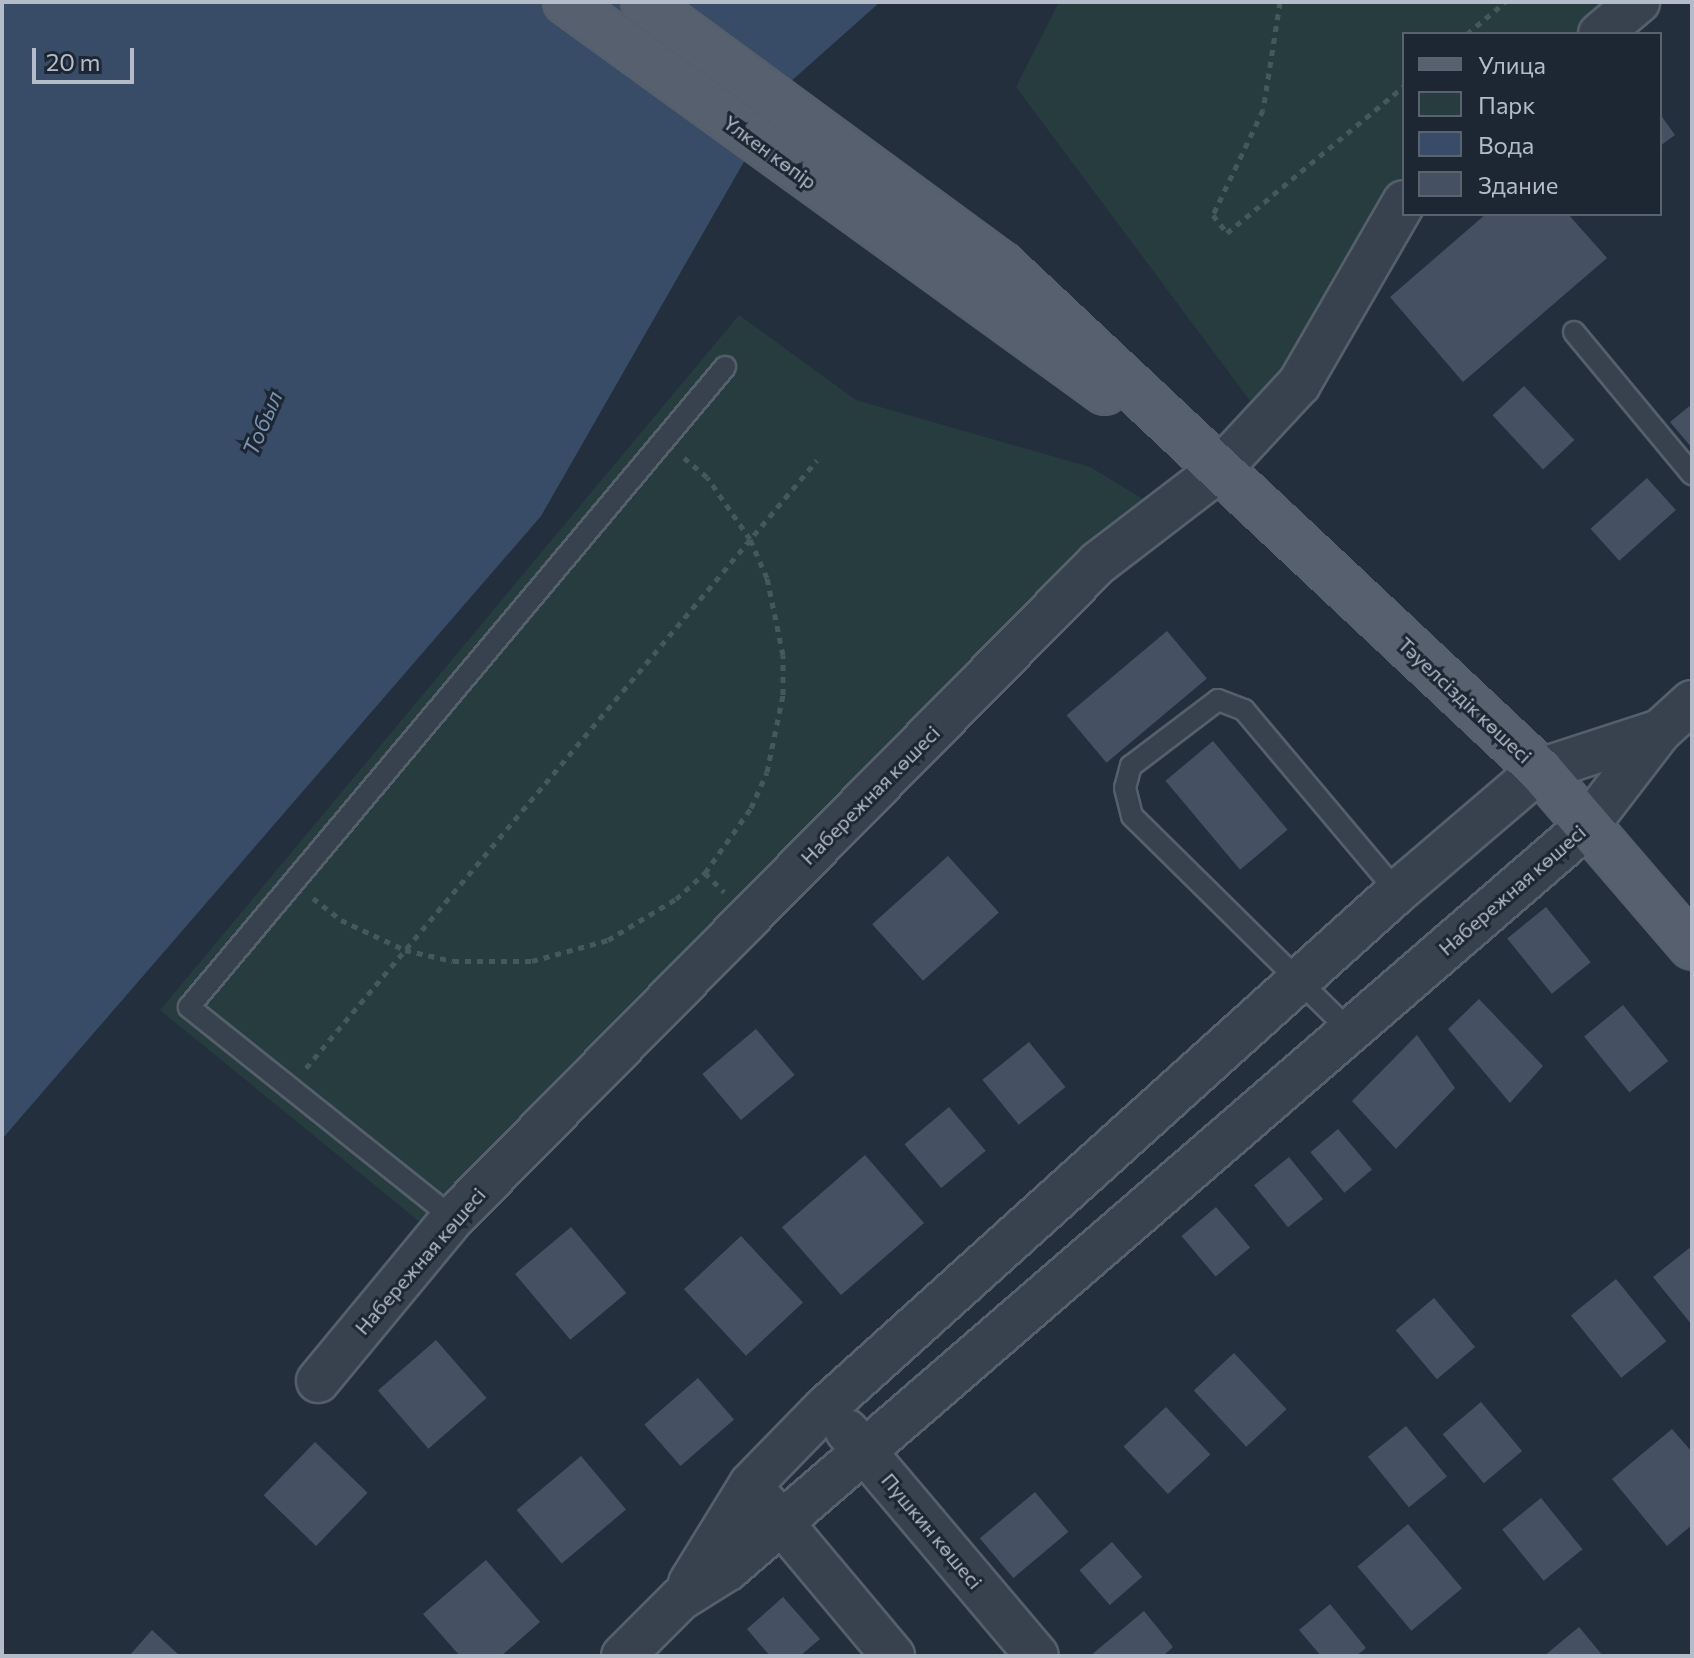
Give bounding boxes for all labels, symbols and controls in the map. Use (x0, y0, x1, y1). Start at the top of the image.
scale bar (36, 32, 138, 82)
legend (1402, 32, 1662, 216)
text: 20 m (46, 47, 100, 76)
text: Улица (1478, 50, 1546, 79)
text: Парк (1478, 90, 1535, 119)
street label: Үлкен көпір (719, 110, 821, 194)
text: Вода (1478, 130, 1534, 159)
text: Здание (1478, 170, 1558, 199)
water label: Тобыл (237, 387, 287, 459)
street label: Тәуелсіздік көшесі (1393, 632, 1537, 768)
street label: Набережная көшесі (796, 721, 944, 869)
street label: Набережная көшесі (1434, 820, 1590, 960)
street label: Набережная көшесі (350, 1183, 490, 1339)
street label: Пушкин көшесі (877, 1468, 987, 1594)

